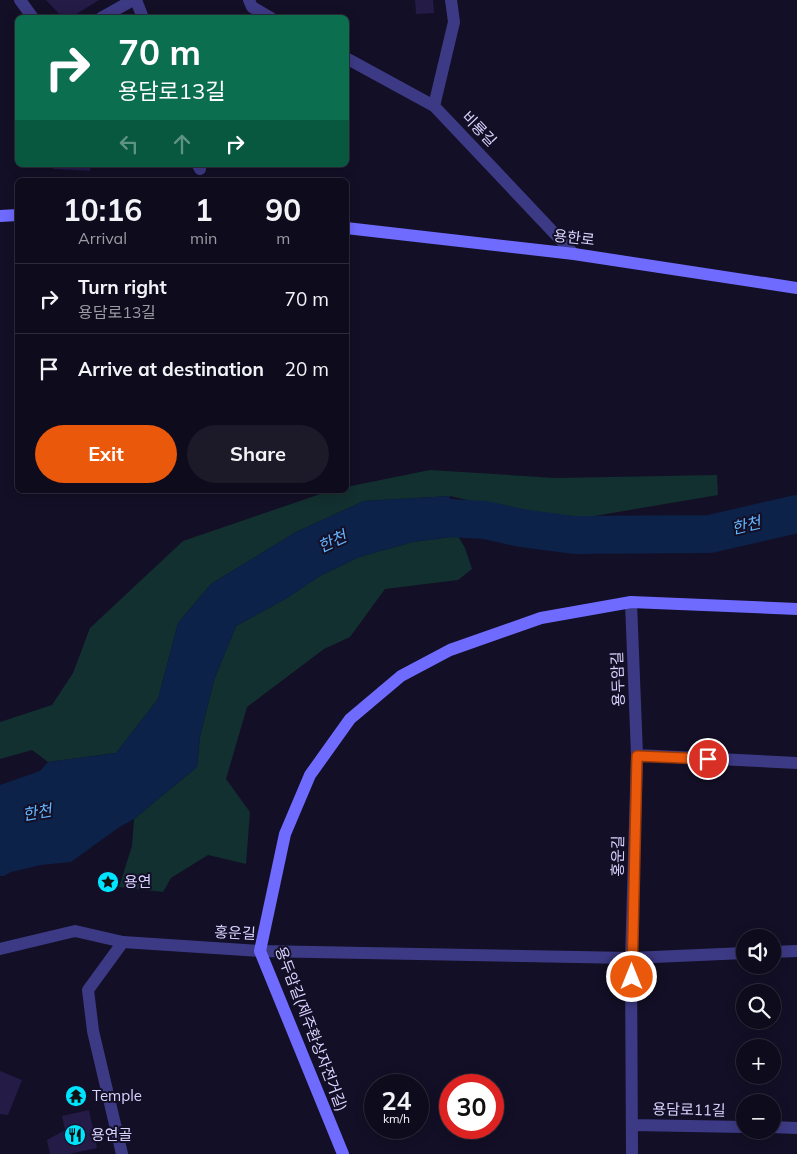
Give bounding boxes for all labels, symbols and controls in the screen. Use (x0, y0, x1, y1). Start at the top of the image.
text: 70 m (118, 30, 201, 74)
icon: right (35, 35, 100, 100)
text: 용담로13길 (118, 77, 225, 105)
street label: 비룡길 (458, 107, 501, 150)
icon: left (115, 130, 143, 158)
icon: ahead (168, 130, 196, 158)
icon: right (221, 130, 249, 158)
text: 10:16 (63, 191, 142, 229)
text: 1 (195, 191, 213, 229)
text: 90 (265, 191, 301, 229)
street label: 용한로 (552, 226, 596, 249)
text: Arrival (78, 228, 127, 248)
text: min (190, 228, 217, 248)
text: m (276, 228, 290, 248)
text: Turn right (78, 275, 167, 299)
icon: right (35, 285, 63, 313)
text: 70 m (285, 287, 329, 311)
text: 용담로13길 (78, 302, 156, 322)
icon: arrive (35, 355, 63, 383)
text: Arrive at destination (78, 357, 264, 381)
text: 20 m (285, 357, 329, 381)
button: Exit (35, 425, 177, 483)
button: Share (187, 425, 329, 483)
water label: 한천 (729, 511, 765, 538)
water label: 한천 (314, 525, 352, 556)
street label: 용두암길 (607, 651, 628, 707)
pin (687, 738, 729, 780)
icon: arrive (694, 745, 722, 773)
water label: 한천 (21, 799, 55, 824)
street label: 홍운길 (608, 835, 627, 877)
place icon: 용연 (96, 870, 120, 894)
place label: 용연 (124, 872, 152, 891)
street label: 홍운길 (214, 922, 256, 943)
map controls (736, 929, 781, 1139)
button: sound (736, 929, 781, 974)
street label: 용두암길(제주환상자전거길) (271, 944, 352, 1114)
position arrow (605, 950, 657, 1002)
button: search (736, 984, 781, 1029)
button: + (736, 1039, 781, 1084)
speed limit sign: 30 (439, 1074, 504, 1139)
temple icon: Temple (64, 1084, 88, 1108)
text: 24 (381, 1085, 412, 1116)
place label: Temple (92, 1086, 142, 1105)
button: − (736, 1094, 781, 1139)
street label: 용담로11길 (652, 1099, 726, 1120)
text: km/h (383, 1111, 410, 1126)
restaurant icon: 용연골 (63, 1123, 87, 1147)
place label: 용연골 (91, 1125, 132, 1144)

